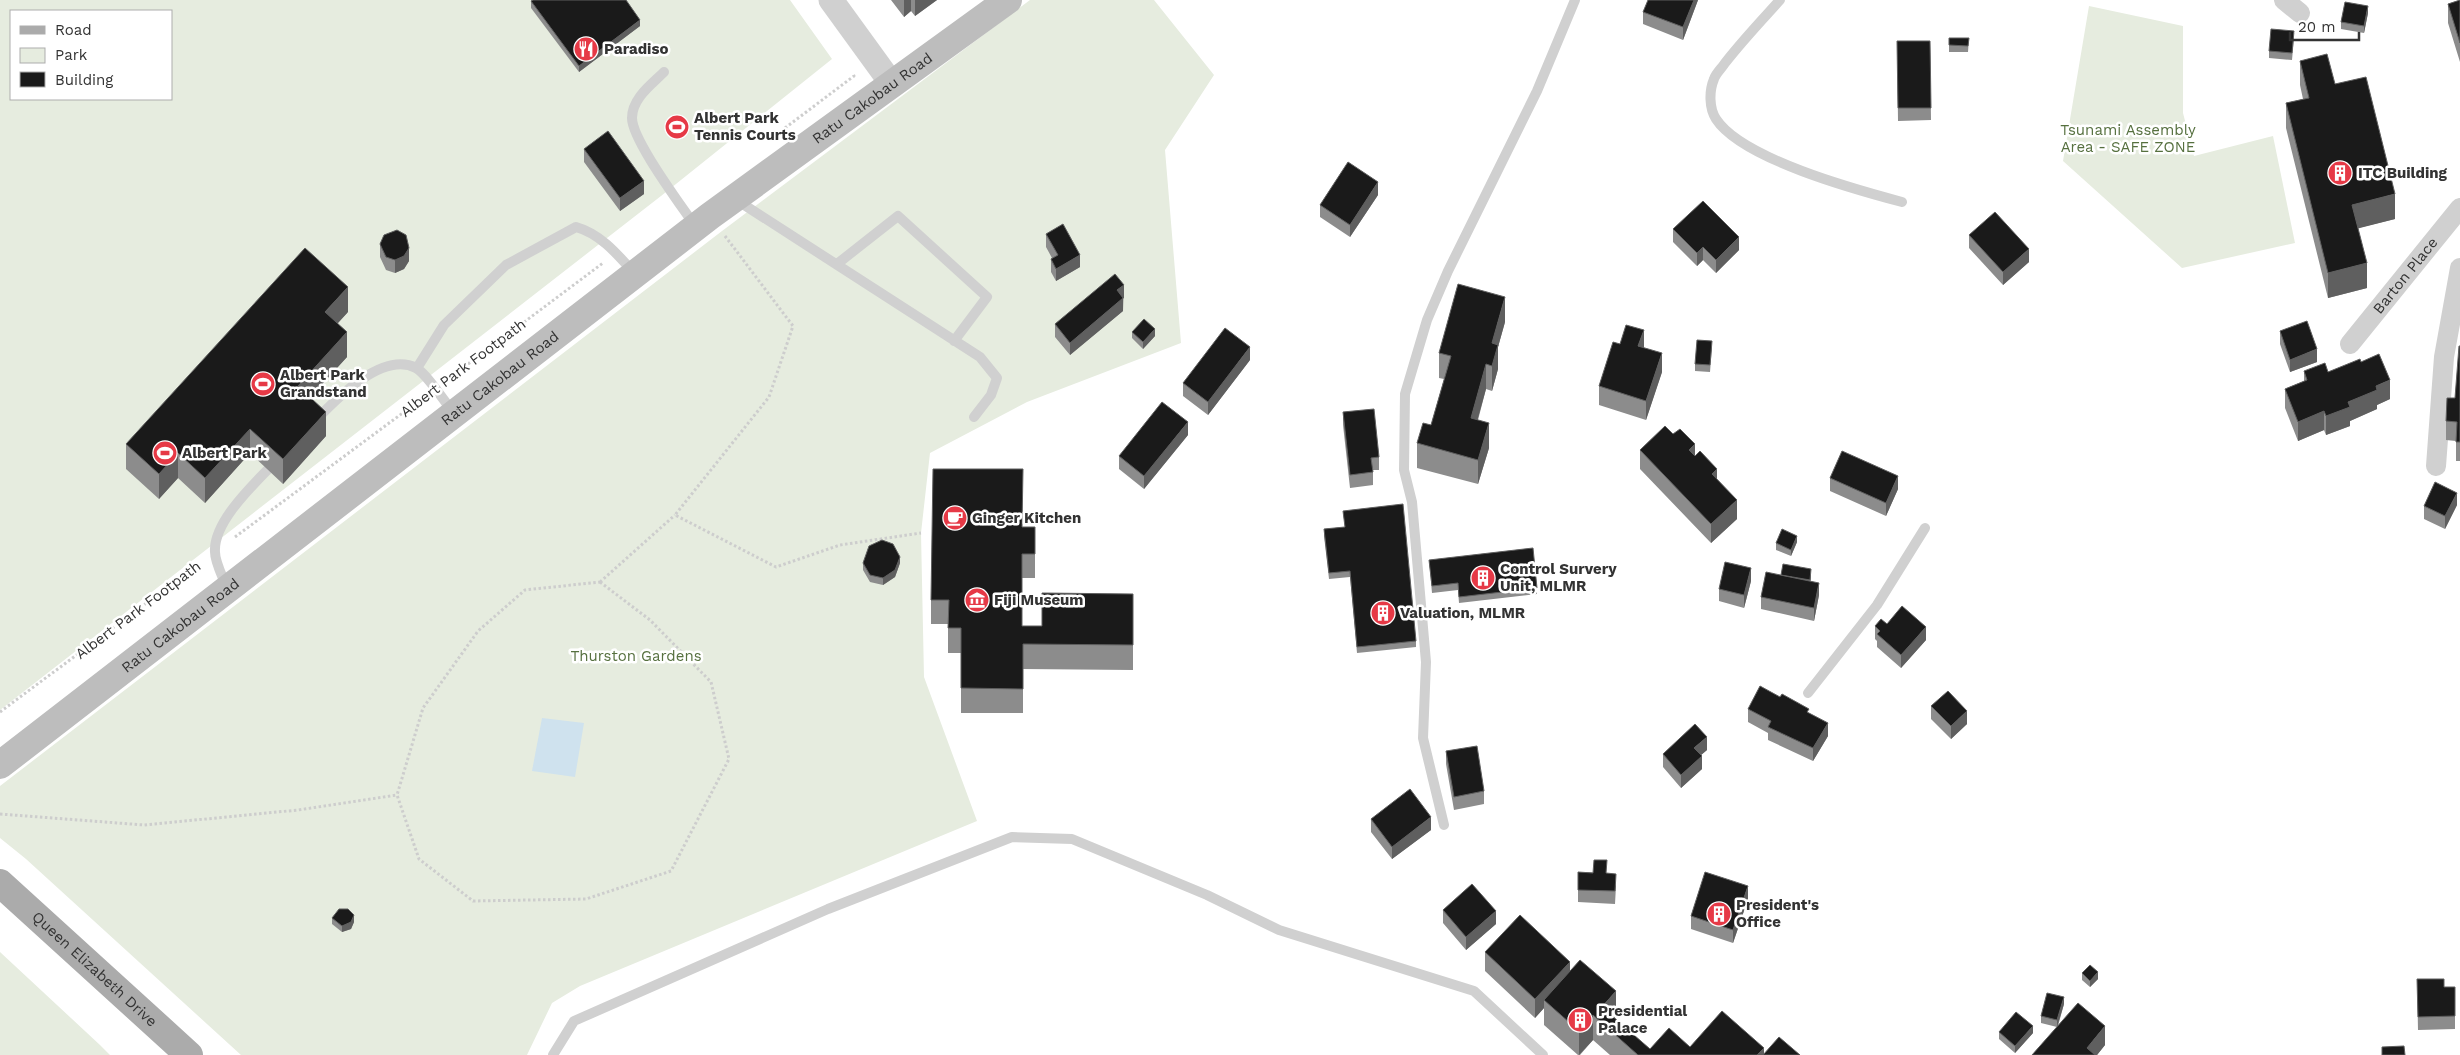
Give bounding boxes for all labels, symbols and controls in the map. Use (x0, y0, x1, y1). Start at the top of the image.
legend (10, 10, 172, 100)
scale bar (2290, 10, 2359, 42)
text: 20 m (2298, 18, 2336, 36)
text: Road (55, 21, 92, 39)
restaurant icon: Paradiso (573, 36, 599, 62)
place label: Paradiso (604, 40, 668, 58)
text: Park (55, 46, 88, 64)
street label: Ratu Cakobau Road (809, 49, 936, 148)
text: Building (55, 71, 113, 89)
place label: Albert Park Tennis Courts (694, 109, 796, 144)
sports icon: Albert Park Tennis Courts (664, 114, 690, 140)
park label: Tsunami Assembly Area - SAFE ZONE (2060, 121, 2196, 156)
building icon: ITC Building (2327, 160, 2353, 186)
place label: ITC Building (2358, 164, 2448, 182)
street label: Barton Place (2369, 234, 2442, 317)
street label: Albert Park Footpath (397, 315, 529, 421)
street label: Ratu Cakobau Road (438, 327, 562, 430)
place label: Albert Park Grandstand (280, 366, 367, 401)
sports icon: Albert Park Grandstand (250, 371, 276, 397)
sports icon: Albert Park (152, 440, 178, 466)
place label: Albert Park (182, 444, 267, 462)
cafe icon: Ginger Kitchen (942, 505, 968, 531)
place label: Ginger Kitchen (972, 509, 1081, 527)
street label: Albert Park Footpath (72, 557, 204, 663)
place label: Control Survery Unit, MLMR (1500, 560, 1617, 595)
building icon: Control Survery Unit, MLMR (1470, 565, 1496, 591)
street label: Ratu Cakobau Road (118, 574, 243, 677)
museum icon: Fiji Museum (964, 587, 990, 613)
place label: Fiji Museum (994, 591, 1084, 609)
building icon: Valuation, MLMR (1370, 600, 1396, 626)
place label: Valuation, MLMR (1400, 604, 1526, 622)
park label: Thurston Gardens (570, 647, 702, 665)
place label: President's Office (1736, 896, 1819, 931)
building icon: President's Office (1706, 901, 1732, 927)
street label: Queen Elizabeth Drive (28, 908, 161, 1031)
place label: Presidential Palace (1598, 1002, 1687, 1037)
building icon: Presidential Palace (1567, 1007, 1593, 1033)

